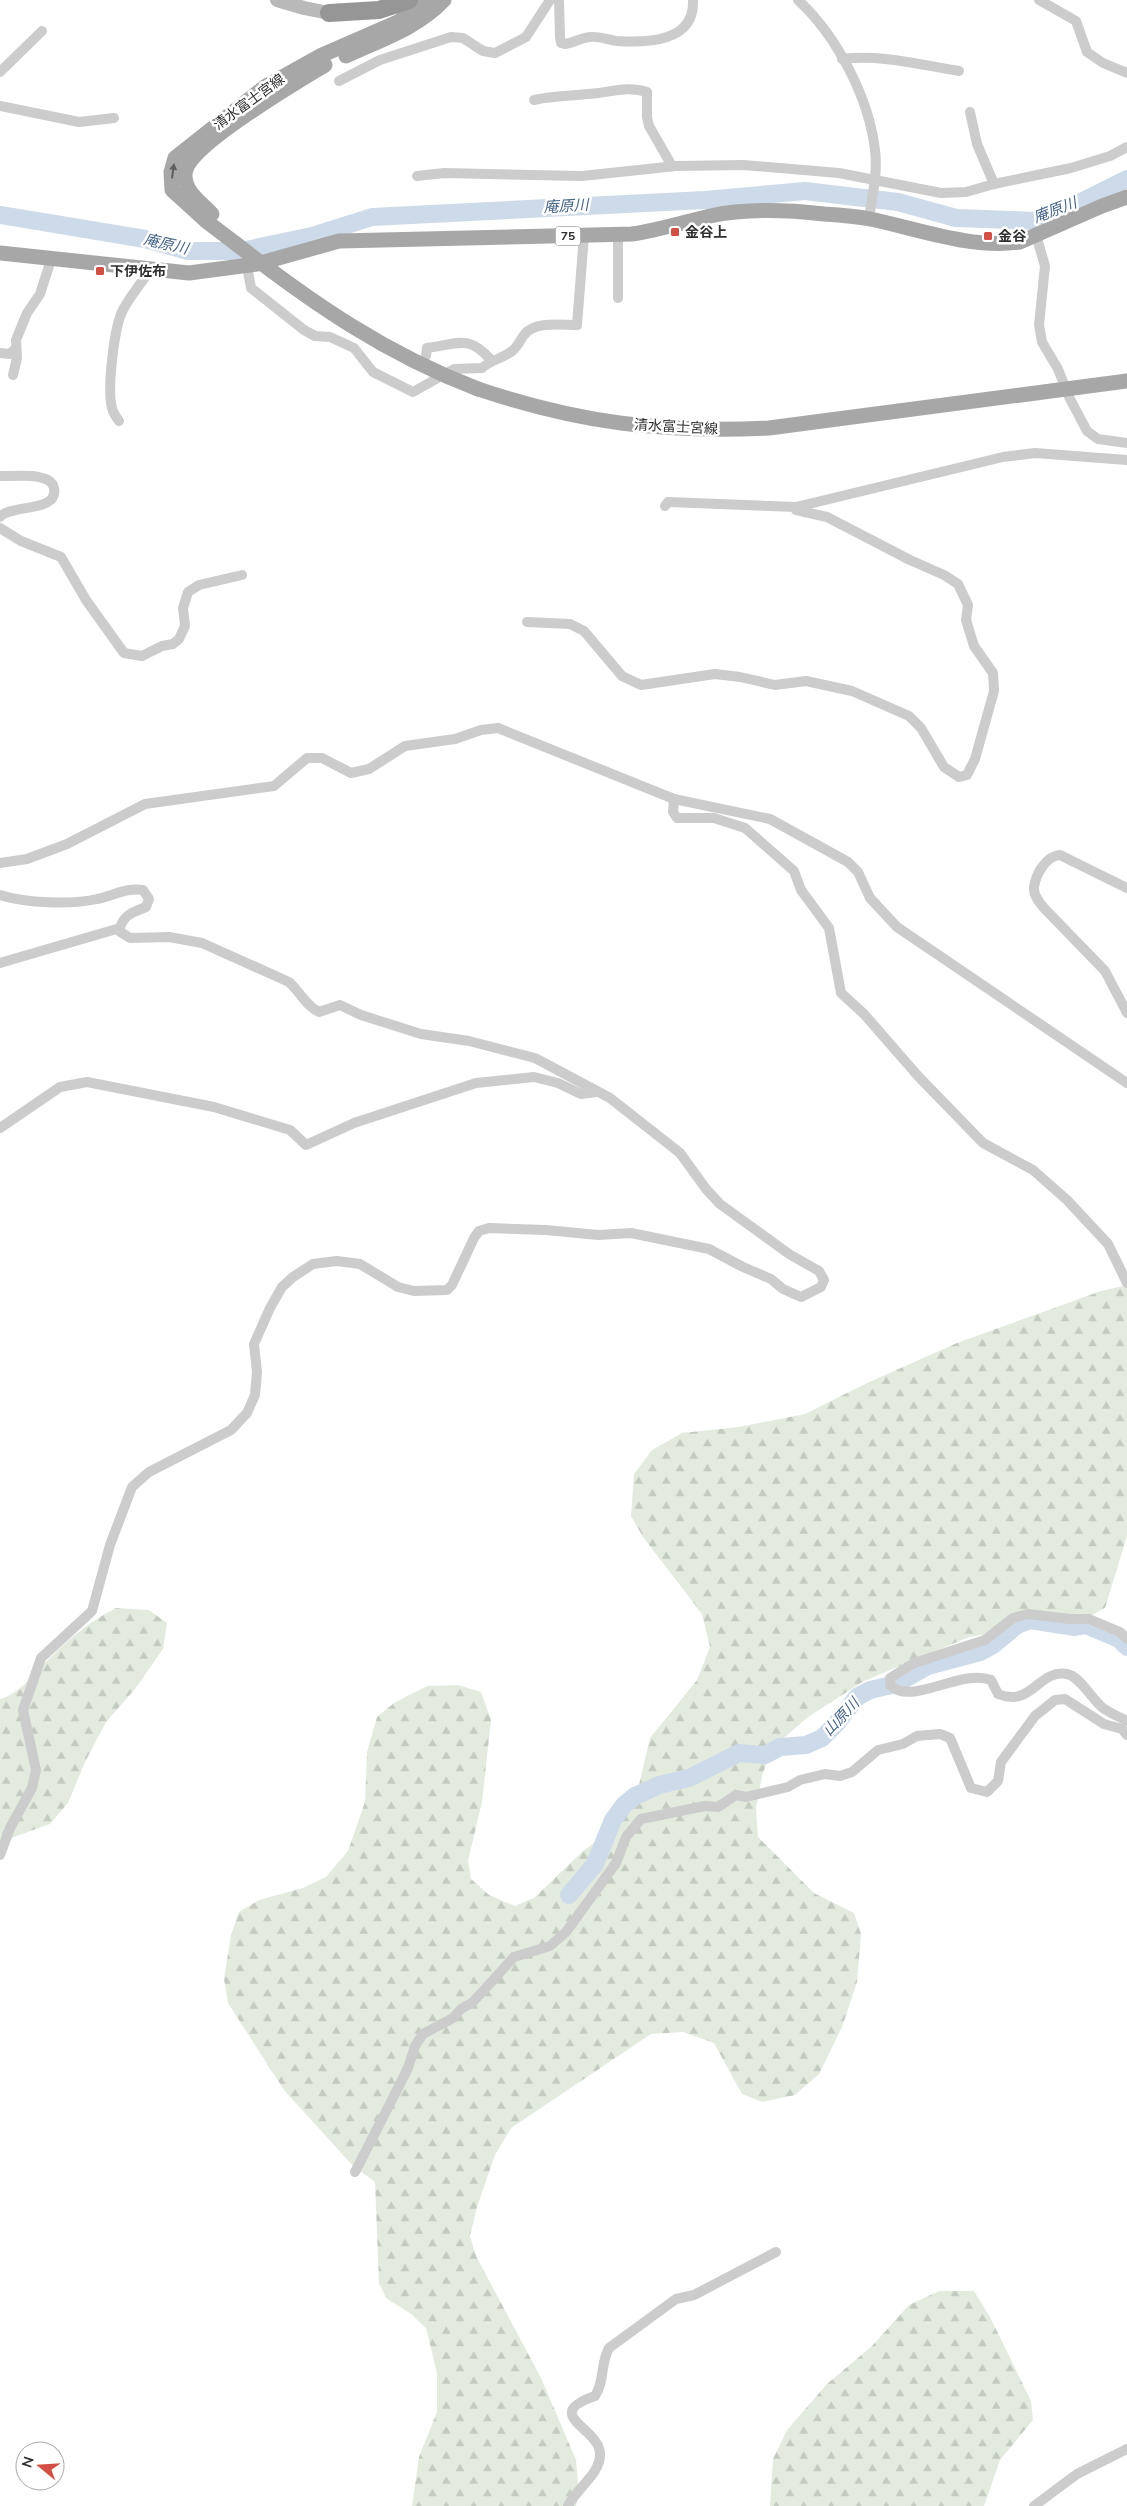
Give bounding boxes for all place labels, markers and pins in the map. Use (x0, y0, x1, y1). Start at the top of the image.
place label: 金谷上 (685, 223, 727, 242)
marker: 金谷上 (669, 226, 681, 238)
place label: 金谷 (998, 227, 1027, 246)
marker: 金谷 (982, 230, 994, 242)
place label: 下伊佐布 (110, 262, 166, 281)
marker: 下伊佐布 (94, 265, 106, 277)

